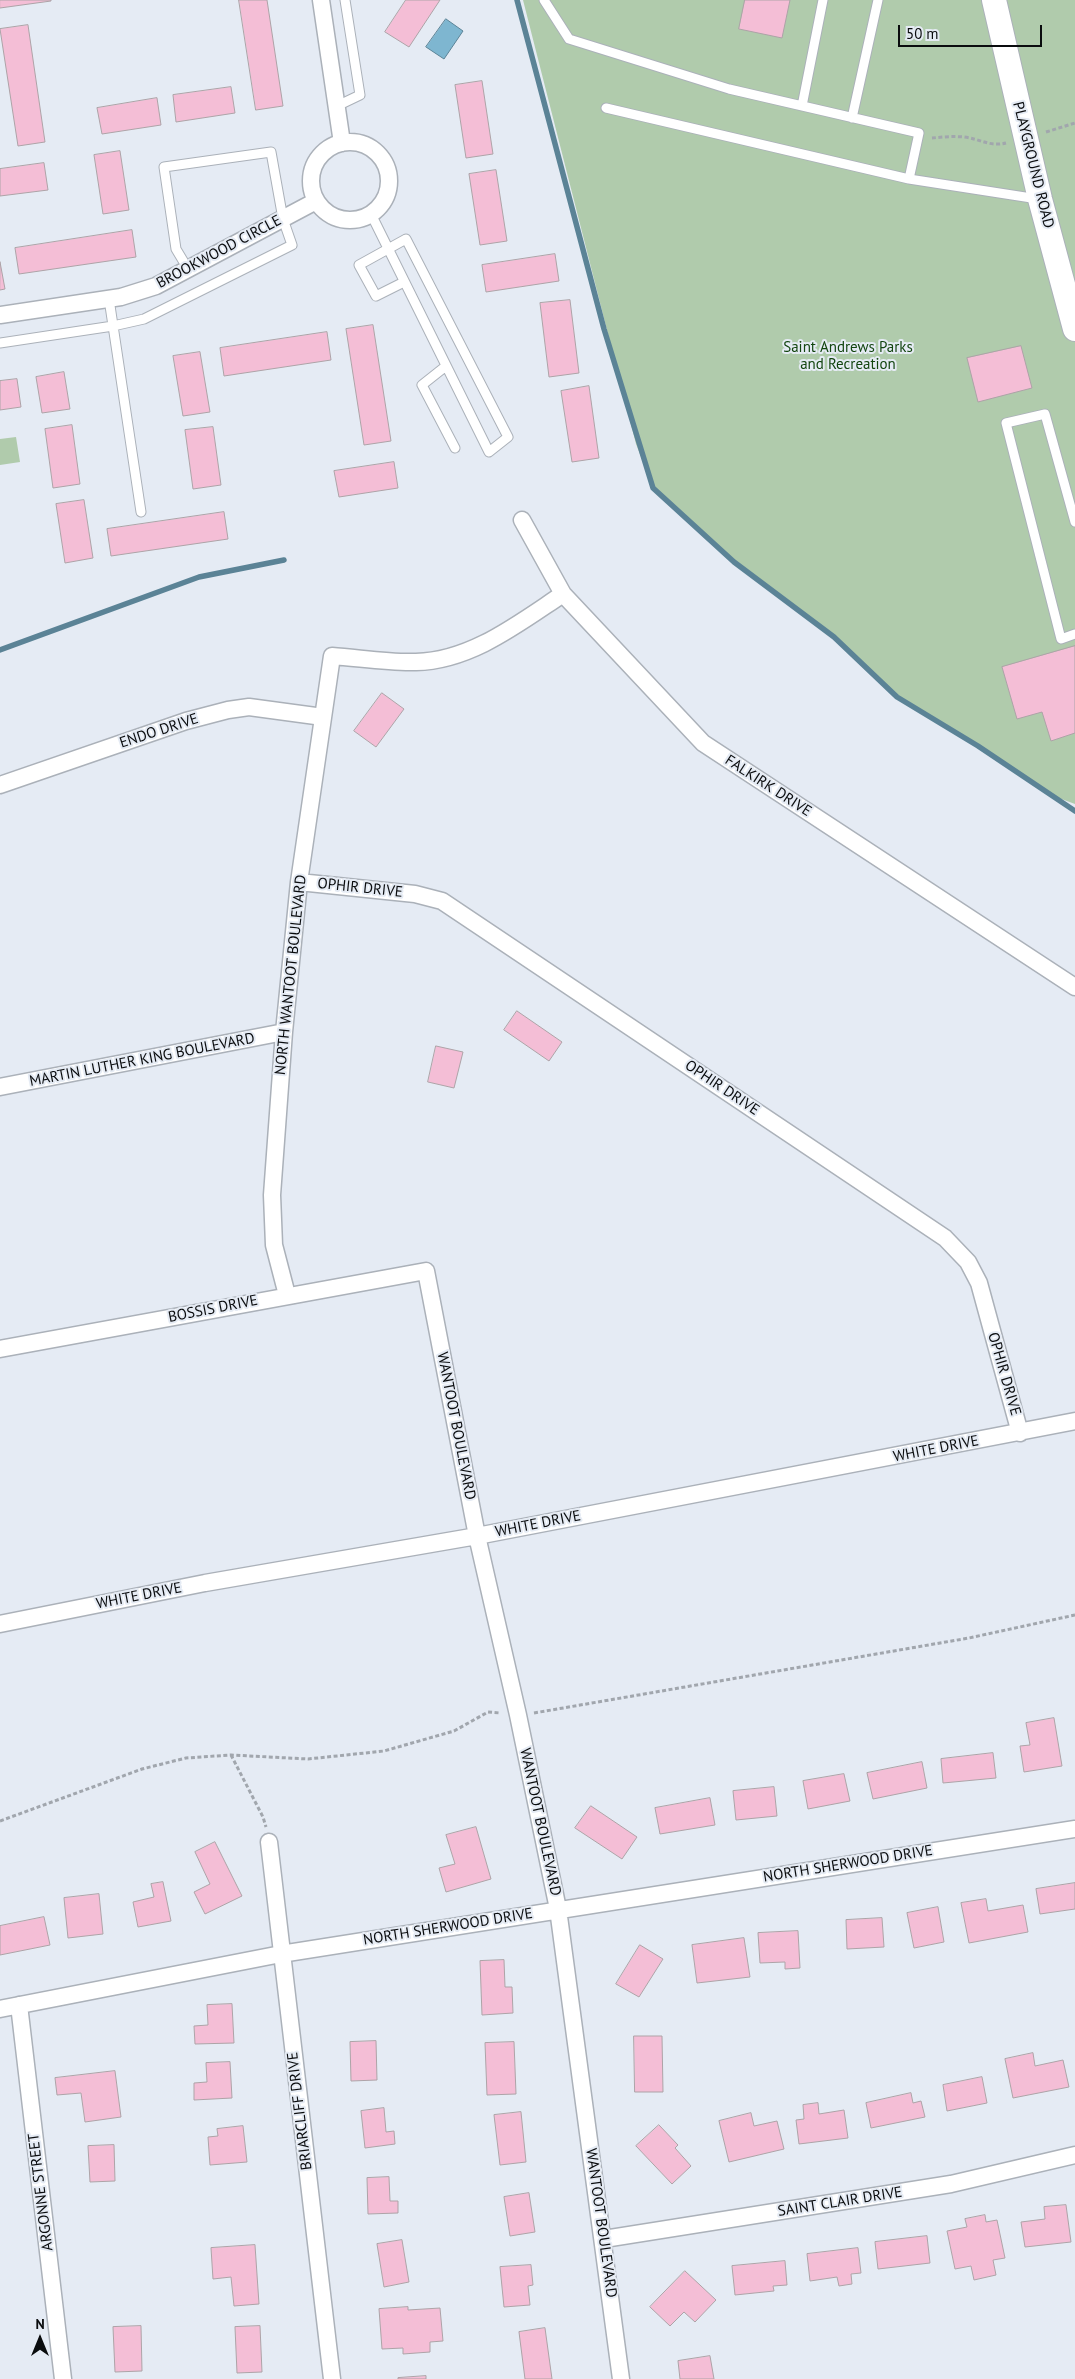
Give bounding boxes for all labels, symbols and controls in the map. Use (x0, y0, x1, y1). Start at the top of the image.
scale bar (900, 15, 1044, 47)
text: 50 m (906, 24, 939, 43)
street label: PLAYGROUND ROAD (1009, 100, 1057, 230)
street label: BROOKWOOD CIRCLE (154, 211, 284, 293)
park label: Saint Andrews Parks and Recreation (783, 339, 913, 374)
street label: ENDO DRIVE (117, 710, 201, 752)
street label: FALKIRK DRIVE (721, 751, 815, 821)
street label: NORTH WANTOOT BOULEVARD (272, 874, 310, 1076)
street label: OPHIR DRIVE (316, 875, 404, 901)
street label: MARTIN LUTHER KING BOULEVARD (28, 1029, 256, 1091)
street label: OPHIR DRIVE (681, 1057, 763, 1119)
street label: BOSSIS DRIVE (167, 1291, 259, 1327)
street label: OPHIR DRIVE (984, 1330, 1024, 1418)
street label: WANTOOT BOULEVARD (433, 1350, 479, 1502)
street label: WHITE DRIVE (892, 1432, 980, 1466)
street label: WHITE DRIVE (494, 1507, 582, 1541)
street label: WHITE DRIVE (95, 1579, 183, 1613)
street label: WANTOOT BOULEVARD (516, 1746, 564, 1898)
street label: NORTH SHERWOOD DRIVE (762, 1842, 934, 1886)
street label: NORTH SHERWOOD DRIVE (362, 1905, 534, 1949)
street label: BRIARCLIFF DRIVE (284, 2051, 316, 2171)
street label: ARGONNE STREET (25, 2132, 57, 2252)
street label: WANTOOT BOULEVARD (582, 2147, 620, 2299)
street label: SAINT CLAIR DRIVE (777, 2183, 903, 2221)
north arrow (15, 2314, 65, 2364)
text: N (35, 2315, 45, 2333)

